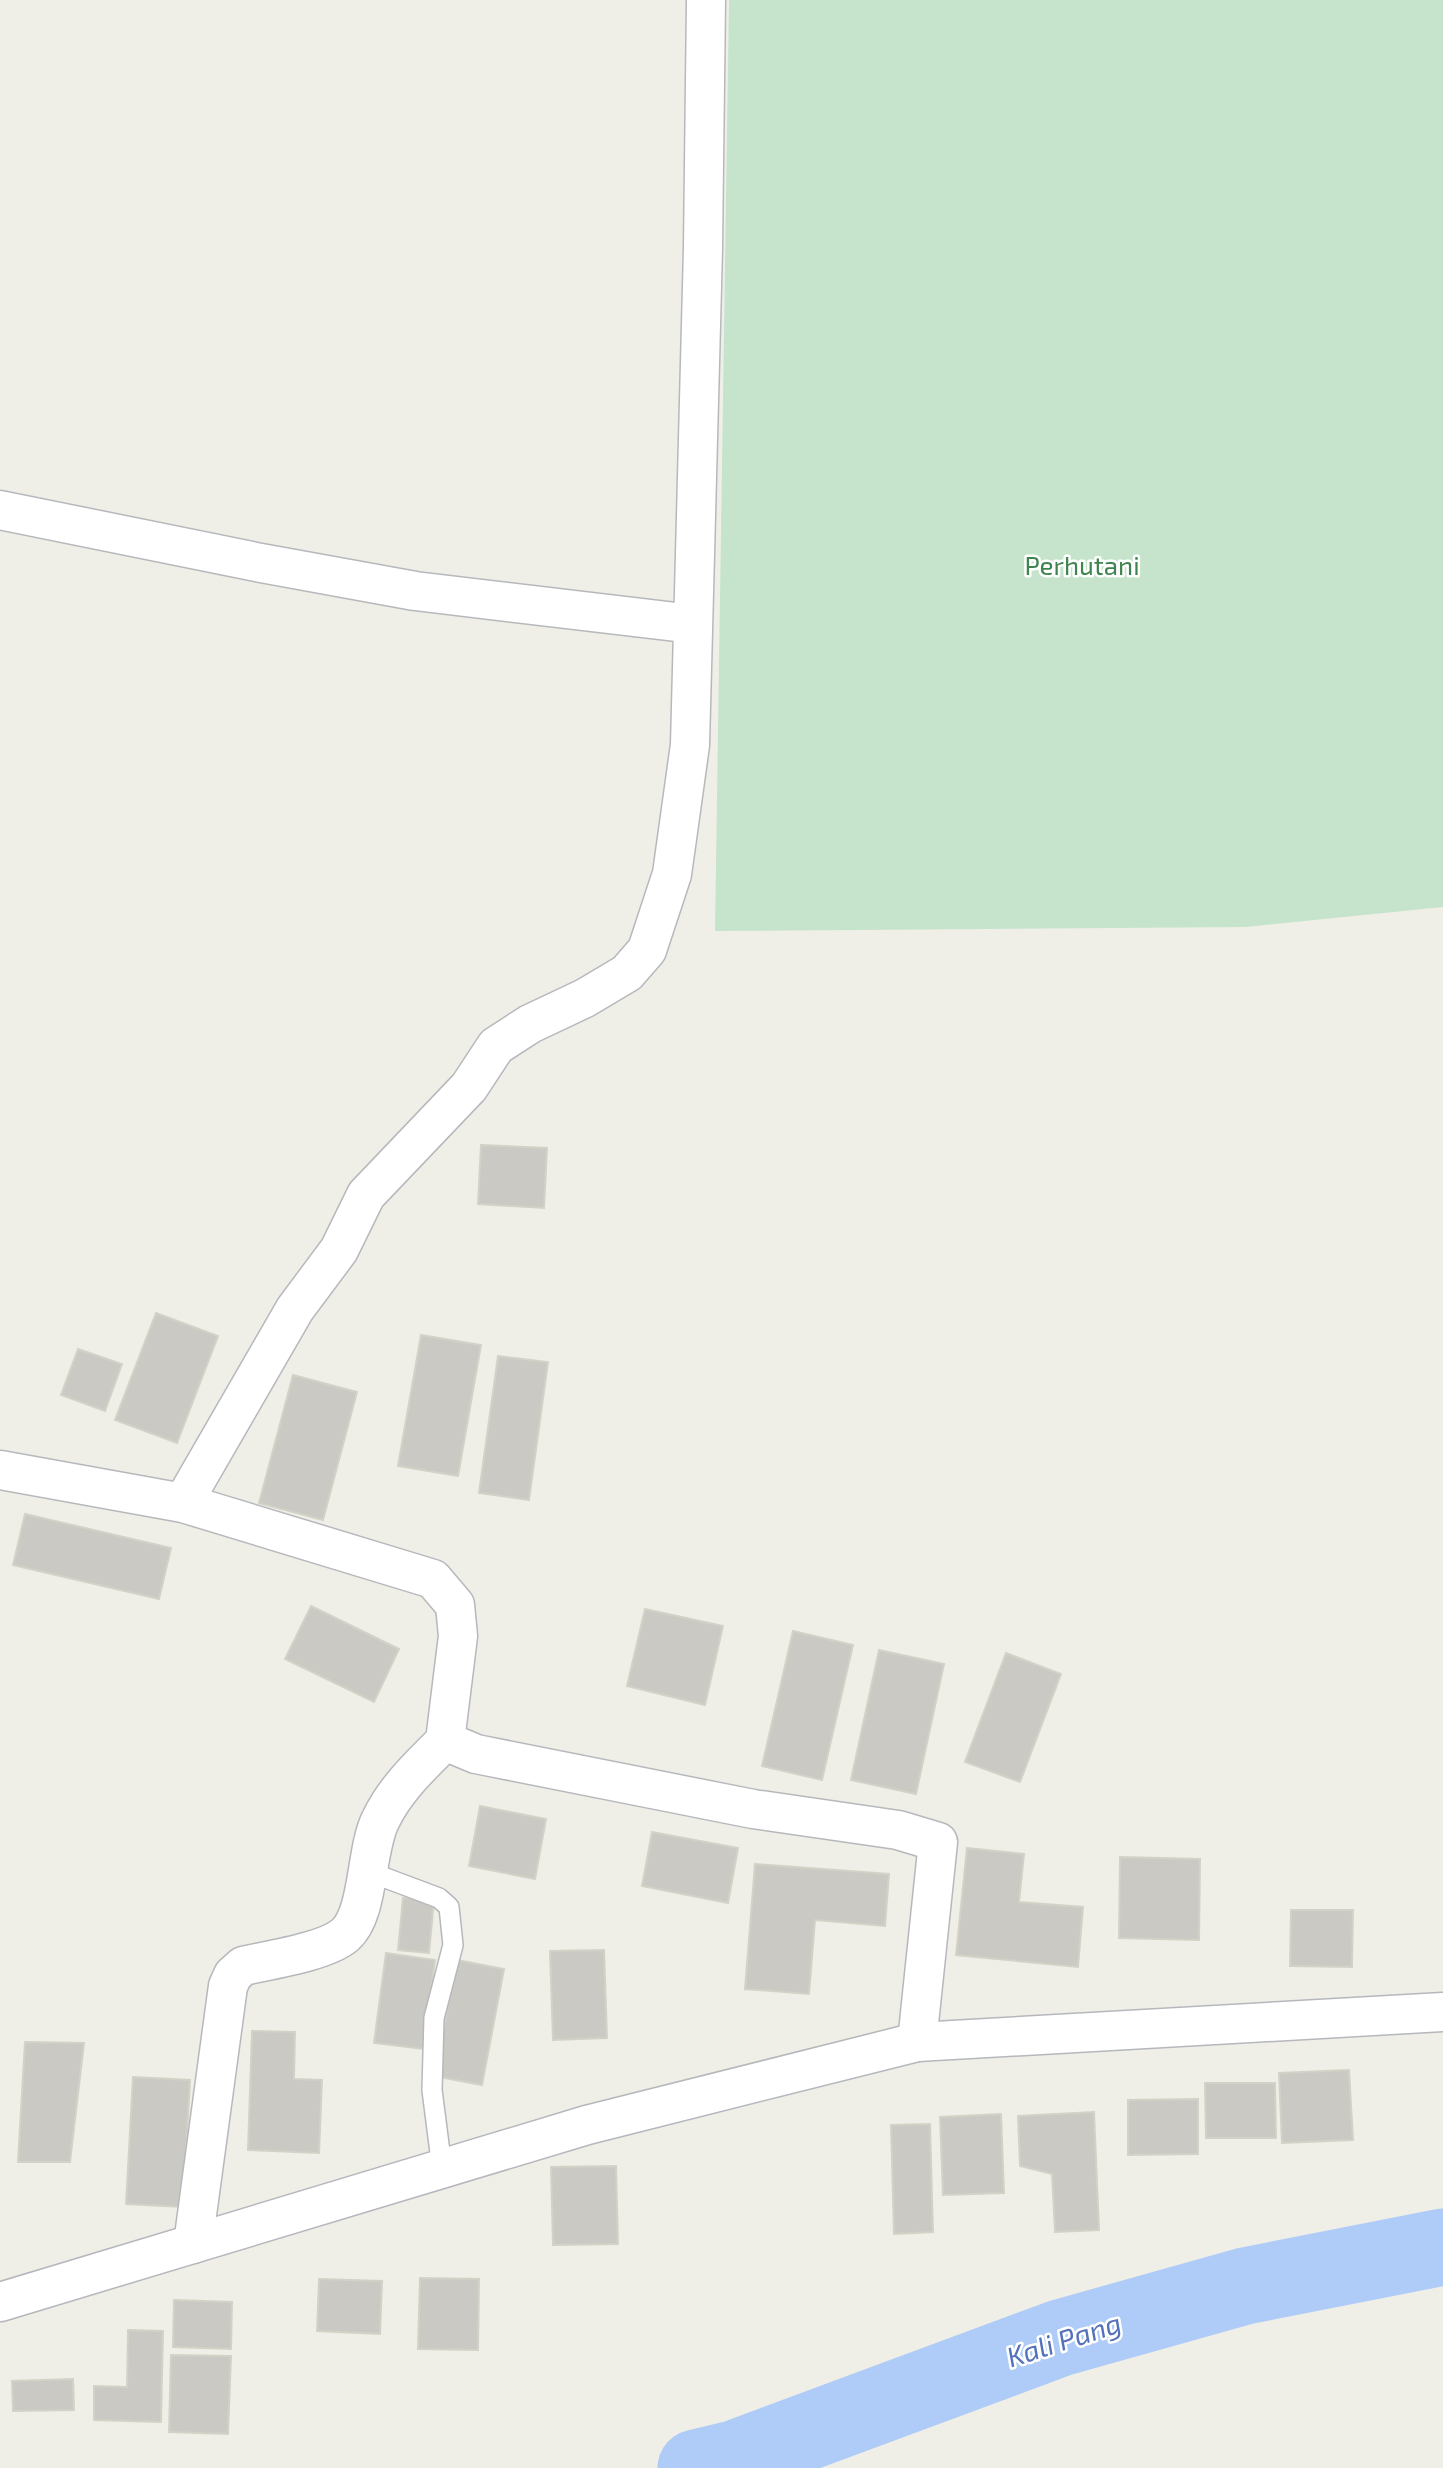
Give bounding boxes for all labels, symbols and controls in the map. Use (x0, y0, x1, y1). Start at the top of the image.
park label: Perhutani (1024, 549, 1140, 580)
water label: Kali Pang (1002, 2305, 1125, 2373)

